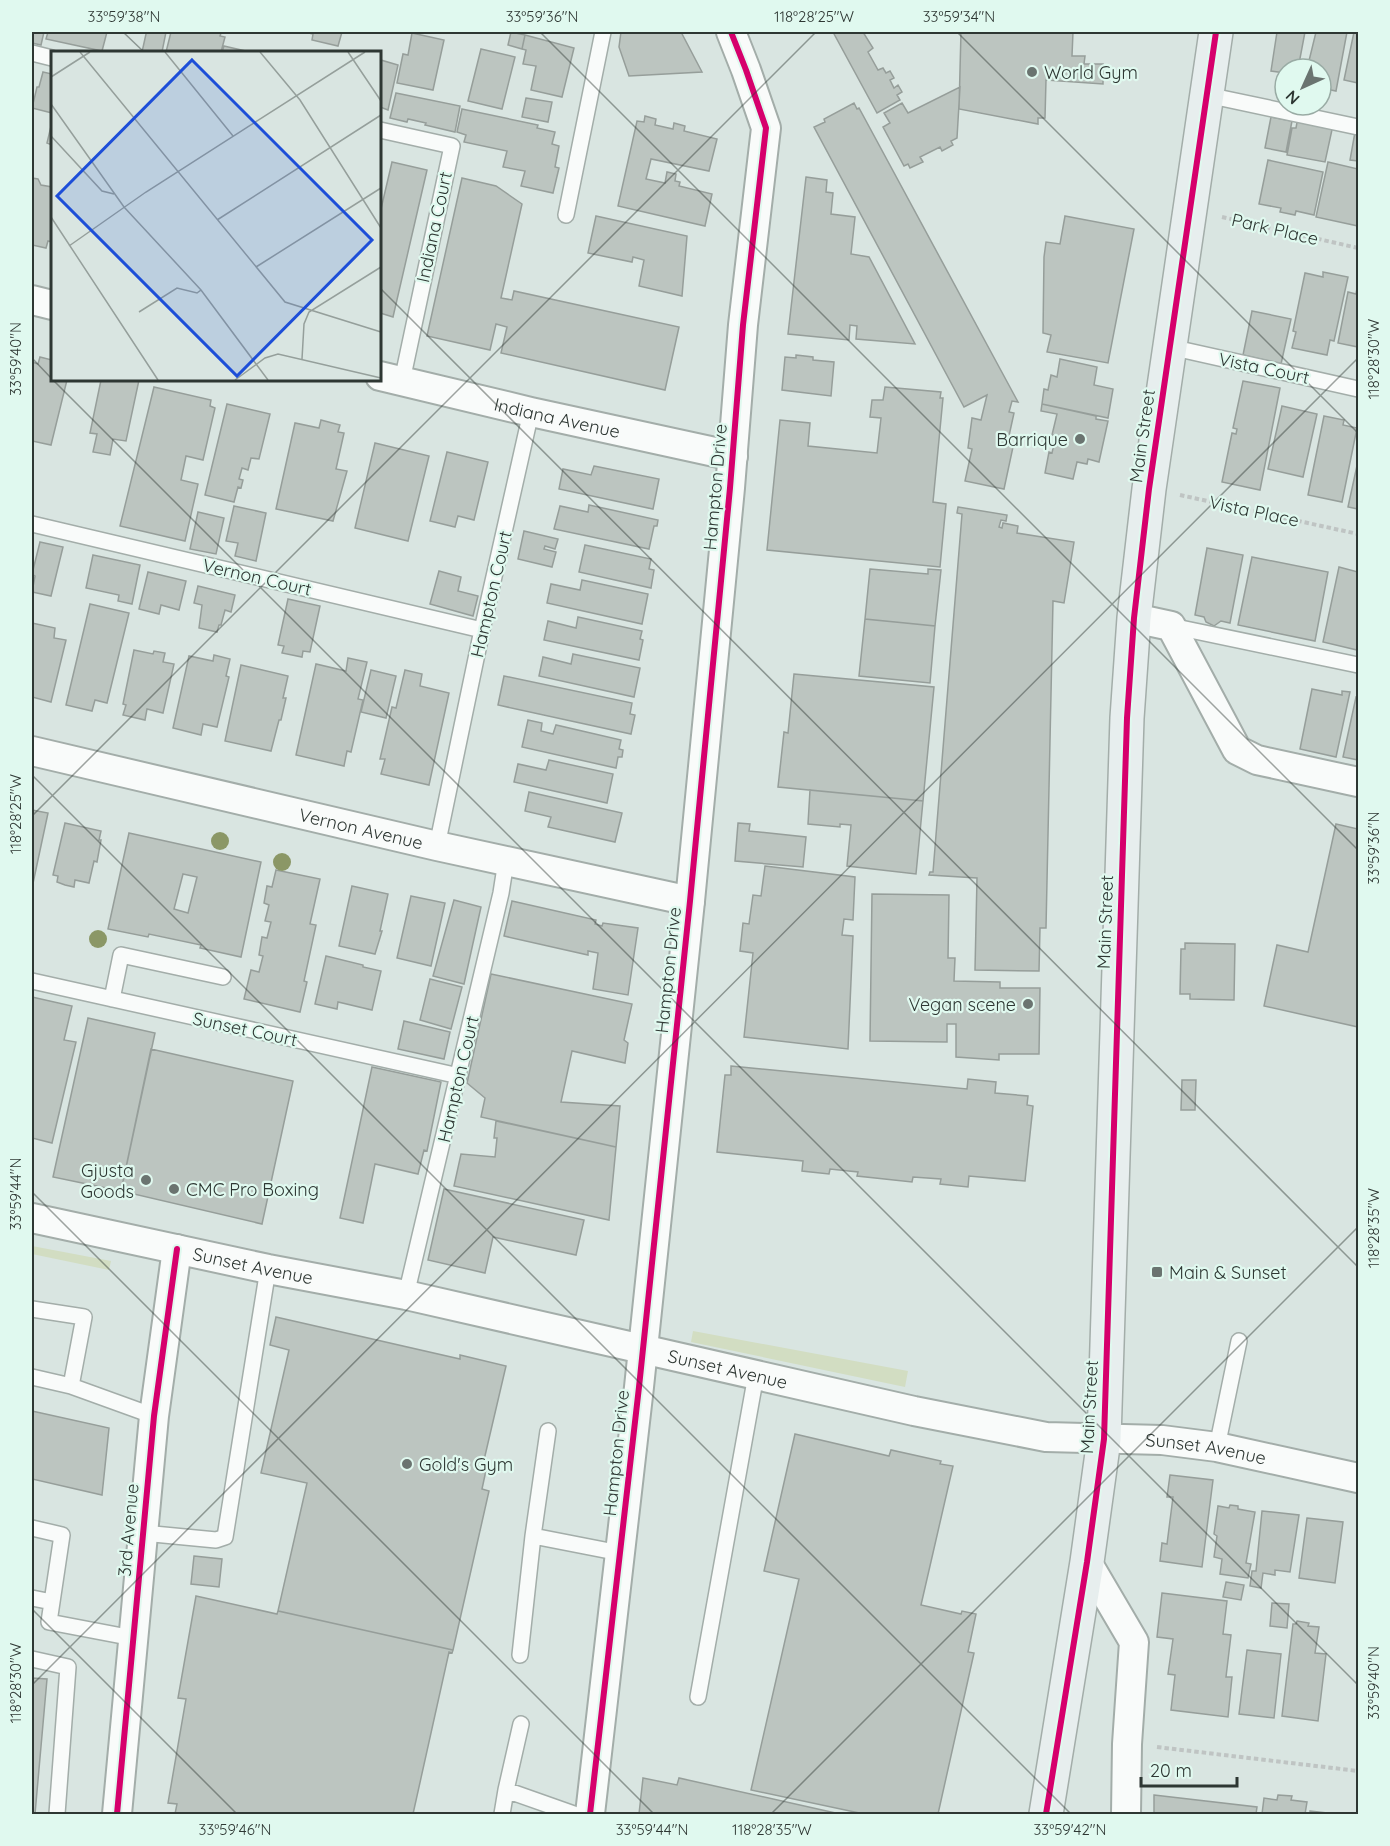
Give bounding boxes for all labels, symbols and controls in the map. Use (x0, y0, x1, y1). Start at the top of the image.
text: 33°59'38"N (88, 7, 160, 26)
text: 33°59'36"N (506, 7, 578, 26)
text: 118°28'25"W (774, 7, 855, 26)
text: 33°59'34"N (923, 7, 995, 26)
inset map (51, 51, 381, 381)
north arrow (1273, 57, 1333, 117)
place label: World Gym (1044, 61, 1138, 84)
marker: World Gym (1025, 65, 1039, 79)
text: N (1281, 86, 1304, 109)
street label: Indiana Court (411, 169, 457, 285)
street label: Park Place (1229, 208, 1321, 250)
text: 118°28'30"W (1364, 318, 1383, 399)
text: 33°59'40"N (6, 322, 25, 396)
street label: Vista Court (1217, 347, 1311, 389)
street label: Main Street (1124, 388, 1160, 484)
street label: Indiana Avenue (492, 392, 622, 443)
street label: Hampton Drive (698, 423, 732, 551)
place label: Barrique (996, 428, 1068, 451)
marker: Barrique (1073, 432, 1087, 446)
street label: Vista Place (1207, 490, 1301, 532)
street label: Hampton Court (465, 528, 517, 660)
street label: Vernon Court (200, 553, 314, 601)
text: 118°28'25"W (6, 773, 25, 854)
street label: Vernon Avenue (297, 803, 425, 854)
text: 33°59'36"N (1364, 812, 1383, 884)
street label: Main Street (1092, 875, 1118, 969)
street label: Hampton Drive (650, 906, 686, 1034)
place label: Vegan scene (908, 993, 1016, 1016)
marker: Vegan scene (1021, 997, 1035, 1011)
street label: Sunset Court (191, 1007, 299, 1051)
street label: Hampton Court (432, 1013, 484, 1145)
text: 33°59'44"N (6, 1158, 25, 1230)
place label: Gjusta Goods (80, 1159, 134, 1203)
marker: Gjusta Goods (139, 1173, 153, 1187)
place label: CMC Pro Boxing (186, 1178, 319, 1201)
marker: CMC Pro Boxing (167, 1182, 181, 1196)
text: 118°28'35"W (1364, 1188, 1383, 1268)
street label: Sunset Avenue (191, 1242, 315, 1289)
place label: Main & Sunset (1169, 1261, 1287, 1284)
marker: Main & Sunset (1150, 1265, 1164, 1279)
street label: Sunset Avenue (666, 1344, 790, 1393)
street label: Main Street (1075, 1359, 1103, 1455)
street label: Hampton Drive (598, 1389, 634, 1517)
street label: Sunset Avenue (1145, 1428, 1268, 1469)
place label: Gold's Gym (419, 1453, 513, 1476)
marker: Gold's Gym (400, 1457, 414, 1471)
street label: 3rd Avenue (112, 1482, 144, 1578)
text: 118°28'30"W (6, 1642, 25, 1723)
text: 33°59'40"N (1364, 1646, 1383, 1720)
scale bar (1141, 1750, 1237, 1788)
text: 20 m (1150, 1759, 1192, 1782)
text: 33°59'46"N (199, 1820, 271, 1839)
text: 33°59'44"N (616, 1820, 688, 1839)
text: 118°28'35"W (732, 1820, 812, 1839)
text: 33°59'42"N (1033, 1820, 1107, 1839)

